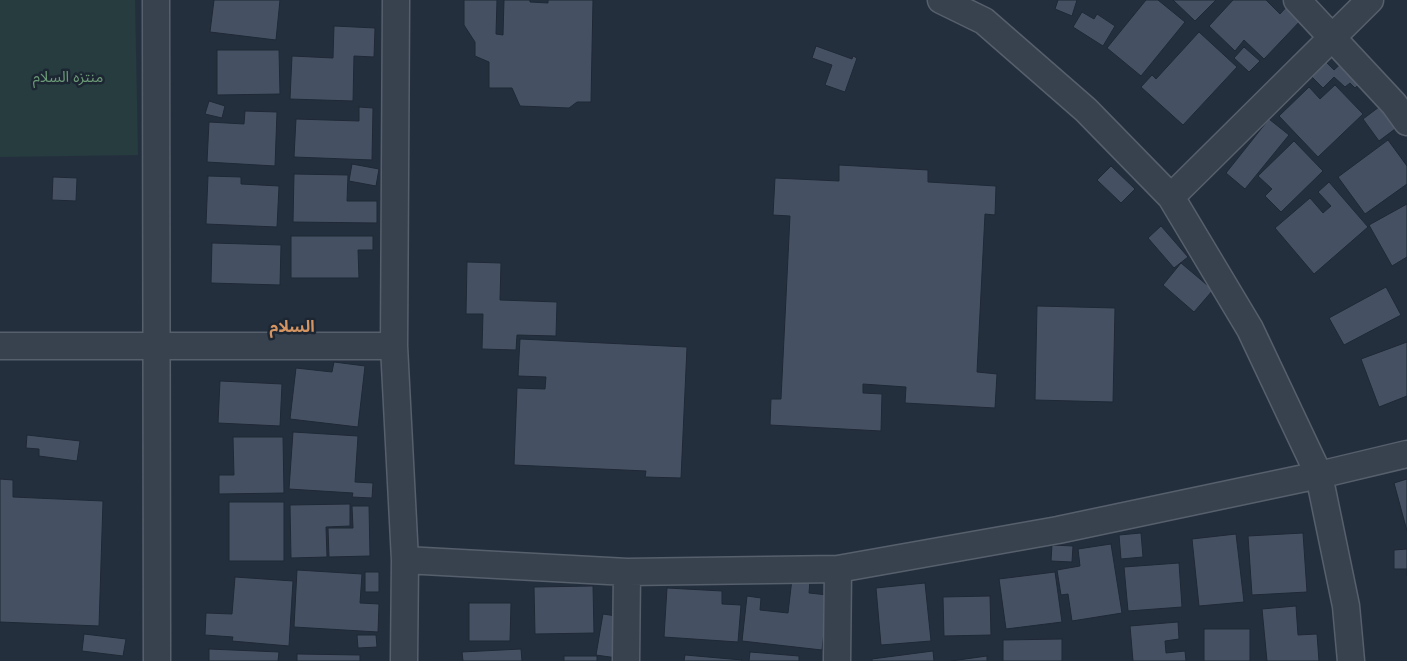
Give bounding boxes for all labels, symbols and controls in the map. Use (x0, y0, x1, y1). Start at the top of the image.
park label: منتزه السلام (33, 69, 103, 87)
district label: السلام (269, 318, 315, 338)

